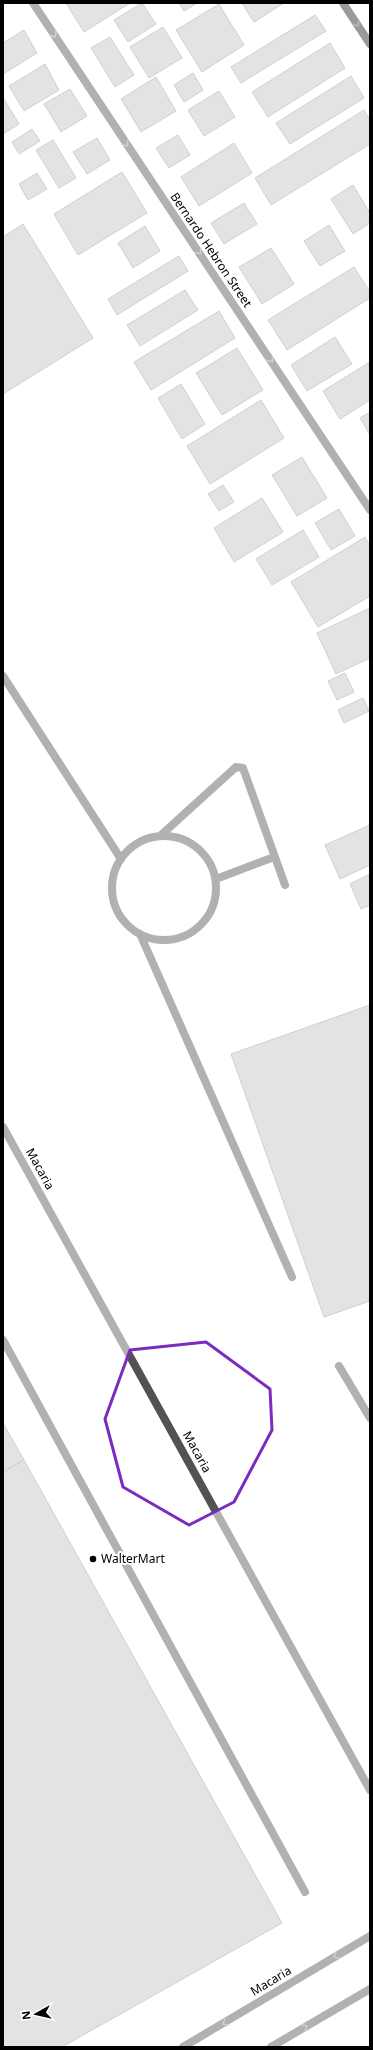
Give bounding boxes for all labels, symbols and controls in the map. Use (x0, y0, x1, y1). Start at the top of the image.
one-way arrow (352, 19, 359, 26)
one-way arrow (50, 31, 57, 38)
one-way arrow (122, 140, 129, 147)
street label: Bernardo Hebron Street (167, 189, 257, 311)
one-way arrow (194, 248, 201, 255)
one-way arrow (266, 356, 273, 363)
street label: Macaria (22, 1145, 59, 1193)
street label: Macaria (179, 1428, 216, 1476)
place label: WalterMart (101, 1550, 165, 1567)
marker: WalterMart (88, 1554, 98, 1564)
one-way arrow (333, 1952, 340, 1959)
street label: Macaria (247, 1962, 294, 1999)
north arrow (16, 1994, 56, 2034)
text: N (18, 2010, 34, 2021)
one-way arrow (222, 2018, 229, 2025)
one-way arrow (301, 2025, 308, 2032)

